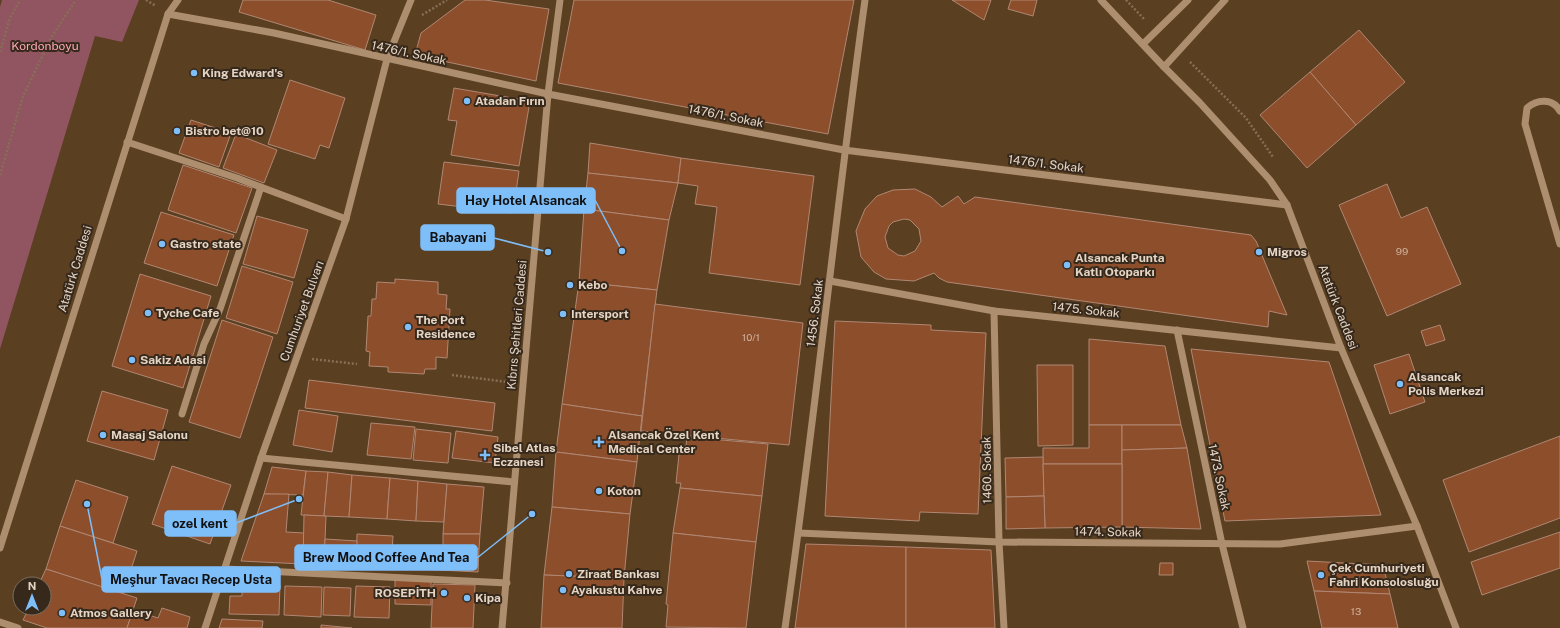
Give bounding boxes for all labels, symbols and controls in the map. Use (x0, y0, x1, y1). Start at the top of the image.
street label: 1476/1. Sokak (370, 38, 448, 68)
park label: Kordonboyu (11, 39, 79, 53)
place label: King Edward's (202, 66, 283, 80)
marker: King Edward's (189, 68, 199, 78)
place label: Atadan Fırın (475, 94, 545, 108)
marker: Atadan Fırın (462, 96, 472, 106)
street label: 1476/1. Sokak (687, 102, 765, 130)
place label: Bistro bet@10 (185, 124, 264, 138)
marker: Bistro bet@10 (172, 126, 182, 136)
street label: 1476/1. Sokak (1007, 152, 1085, 176)
callout: Hay Hotel Alsancak (457, 188, 595, 213)
text: Hay Hotel Alsancak (465, 193, 587, 208)
street label: Atatürk Caddesi (55, 224, 95, 314)
callout: Babayani (421, 225, 494, 250)
text: Babayani (430, 230, 486, 245)
place label: Gastro state (170, 237, 241, 251)
marker: Gastro state (157, 239, 167, 249)
place label: Migros (1267, 245, 1307, 259)
house number: 99 (1396, 245, 1408, 257)
marker: Migros (1254, 247, 1264, 257)
place label: Alsancak Punta Katlı Otoparkı (1075, 251, 1165, 279)
street label: Cumhuriyet Bulvarı (277, 259, 327, 363)
street label: Kıbrıs Şehitleri Caddesi (504, 260, 530, 390)
marker: Alsancak Punta Katlı Otoparkı (1062, 260, 1072, 270)
street label: Atatürk Caddesi (1315, 263, 1361, 351)
place label: Kebo (578, 278, 607, 292)
street label: 1456. Sokak (804, 278, 826, 347)
marker: Kebo (565, 280, 575, 290)
street label: 1475. Sokak (1052, 300, 1121, 321)
place label: Tyche Cafe (156, 306, 219, 320)
place label: Intersport (571, 307, 629, 321)
marker: Tyche Cafe (143, 308, 153, 318)
marker: Intersport (558, 309, 568, 319)
place label: The Port Residence (416, 313, 475, 341)
marker: The Port Residence (403, 322, 413, 332)
house number: 10/1 (742, 331, 760, 343)
place label: Sakiz Adasi (140, 353, 206, 367)
marker: Sakiz Adasi (127, 355, 137, 365)
place label: Alsancak Polis Merkezi (1408, 370, 1484, 398)
marker: Alsancak Polis Merkezi (1395, 379, 1405, 389)
place label: Alsancak Özel Kent Medical Center (608, 427, 719, 456)
place label: Masaj Salonu (111, 428, 188, 442)
marker: Masaj Salonu (98, 430, 108, 440)
marker: Alsancak Özel Kent Medical Center (593, 436, 605, 448)
street label: 1460. Sokak (979, 436, 995, 504)
place label: Sibel Atlas Eczanesi (493, 441, 556, 469)
street label: 1473. Sokak (1205, 443, 1233, 512)
marker: Sibel Atlas Eczanesi (480, 450, 490, 460)
place label: Koton (607, 484, 641, 498)
marker: Koton (594, 486, 604, 496)
callout: ozel kent (165, 511, 236, 536)
text: ozel kent (172, 516, 228, 531)
street label: 1474. Sokak (1074, 524, 1142, 540)
callout: Brew Mood Coffee And Tea (295, 545, 477, 570)
text: Brew Mood Coffee And Tea (303, 550, 469, 565)
place label: Çek Cumhuriyeti Fahri Konsolosluğu (1329, 561, 1439, 589)
callout: Meşhur Tavacı Recep Usta (102, 567, 280, 592)
place label: Ziraat Bankası (577, 567, 659, 581)
marker: Ziraat Bankası (564, 569, 574, 579)
marker: Çek Cumhuriyeti Fahri Konsolosluğu (1316, 570, 1326, 580)
text: Meşhur Tavacı Recep Usta (110, 572, 272, 587)
north arrow (12, 576, 52, 616)
text: N (28, 580, 36, 592)
place label: Ayakustu Kahve (571, 583, 662, 597)
marker: Ayakustu Kahve (558, 585, 568, 595)
place label: ROSEPİTH (375, 586, 436, 600)
marker: ROSEPİTH (439, 588, 449, 598)
place label: Kipa (475, 591, 501, 605)
marker: Kipa (462, 593, 472, 603)
house number: 13 (1351, 605, 1361, 617)
place label: Atmos Gallery (70, 606, 152, 620)
marker: Atmos Gallery (57, 608, 67, 618)

